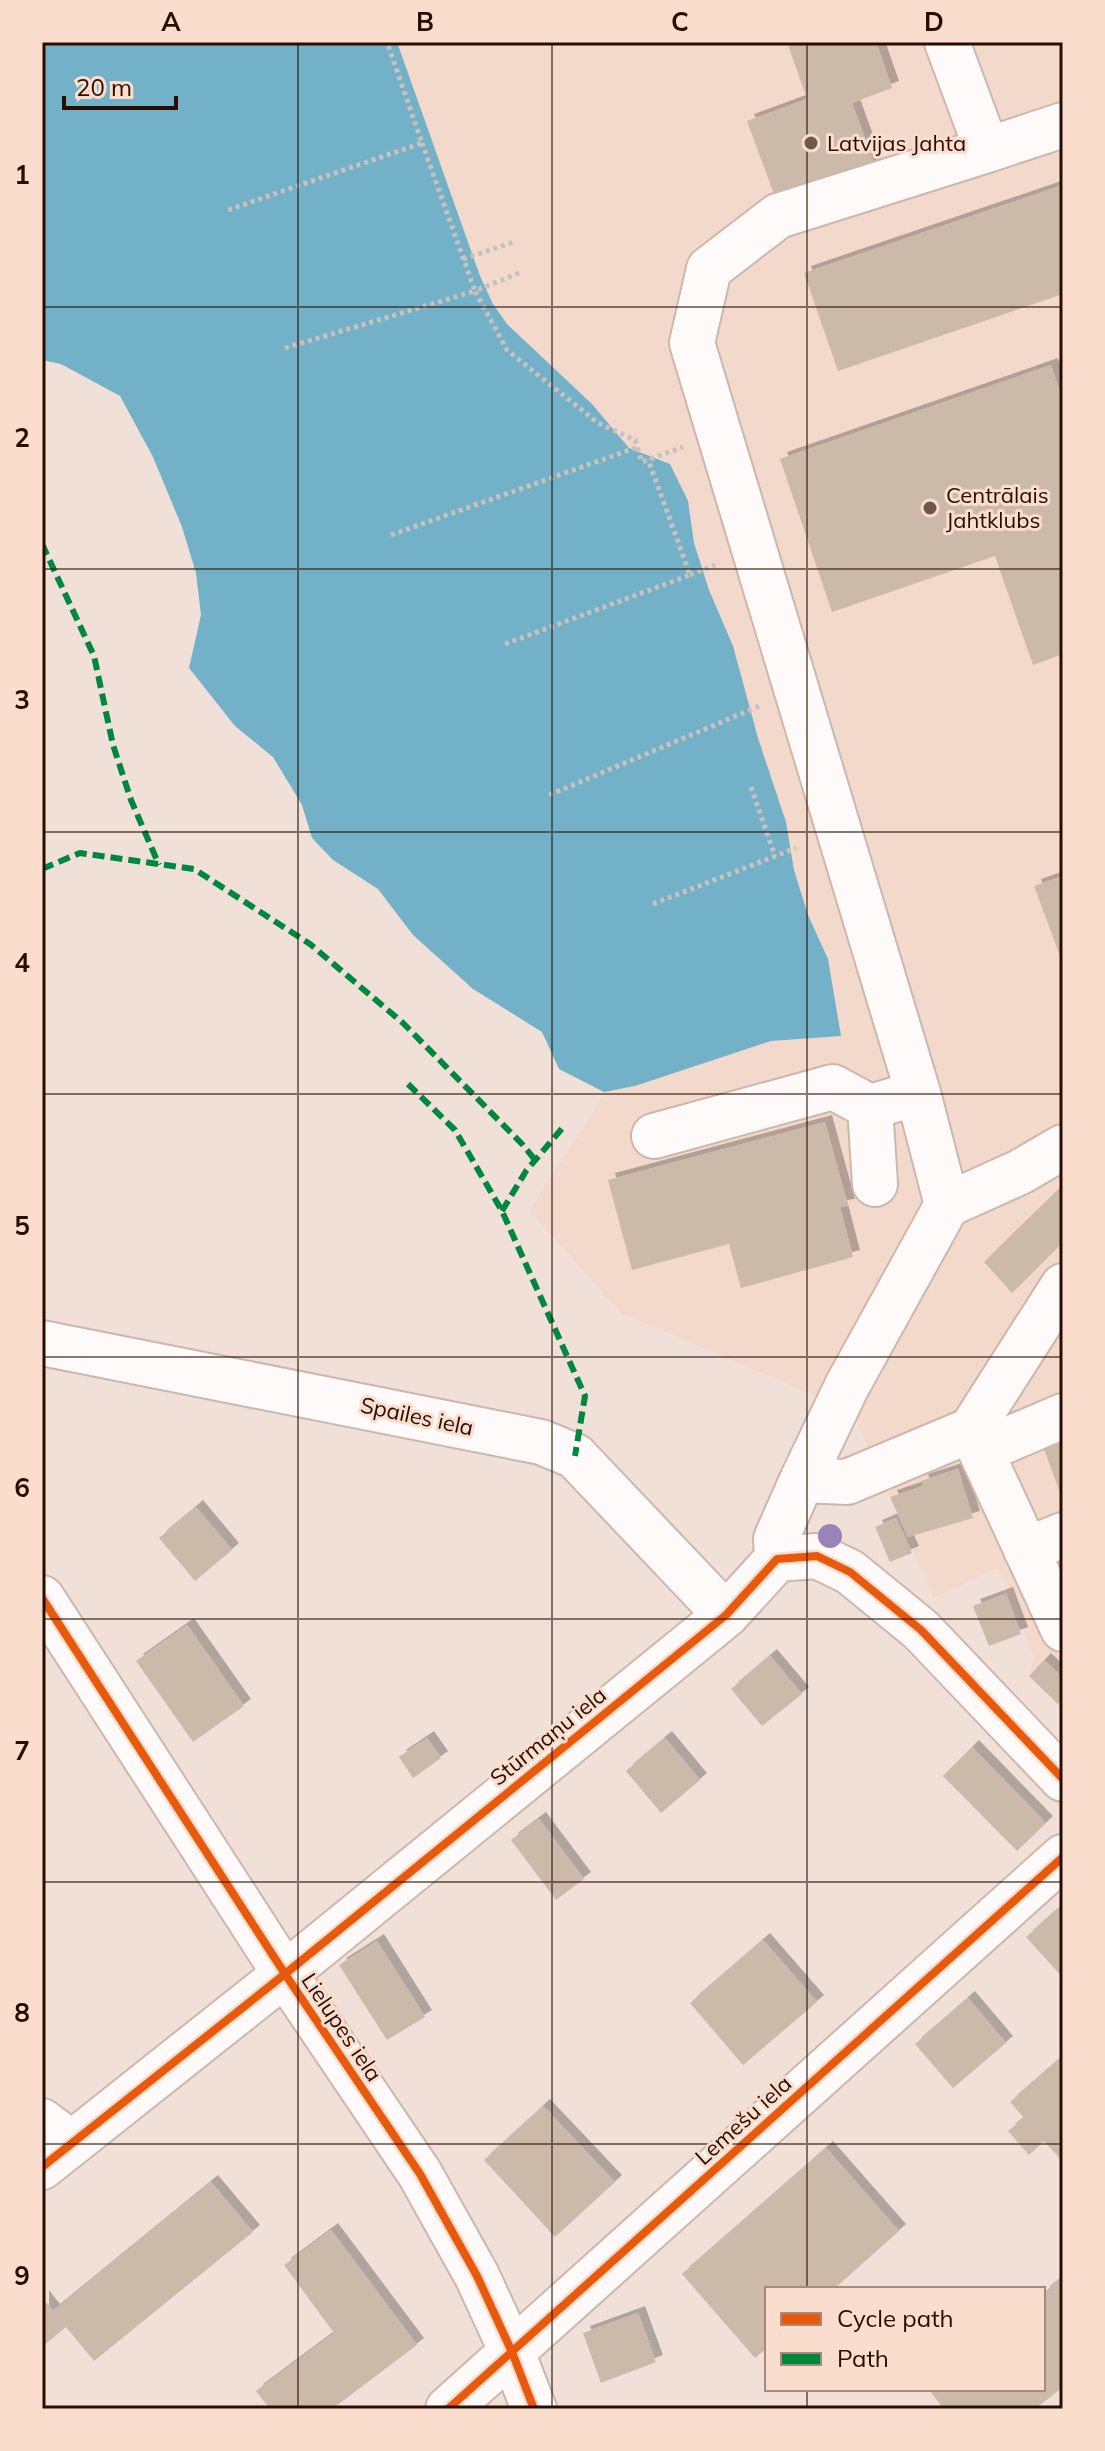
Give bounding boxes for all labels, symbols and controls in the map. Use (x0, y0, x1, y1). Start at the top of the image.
text: A (161, 5, 181, 38)
text: B (416, 5, 434, 38)
text: C (671, 5, 689, 38)
text: D (924, 5, 944, 38)
scale bar (64, 60, 176, 110)
text: 20 m (76, 72, 132, 102)
place label: Latvijas Jahta (827, 129, 966, 157)
marker: Latvijas Jahta (802, 134, 820, 152)
text: 1 (14, 158, 30, 191)
text: 2 (14, 421, 30, 454)
place label: Centrālais Jahtklubs (946, 481, 1049, 534)
marker: Centrālais Jahtklubs (921, 499, 939, 517)
text: 3 (14, 683, 30, 716)
text: 4 (14, 946, 30, 979)
text: 5 (14, 1209, 30, 1242)
street label: Spailes iela (358, 1390, 476, 1442)
text: 6 (14, 1471, 30, 1504)
street label: Stūrmaņu iela (484, 1681, 612, 1792)
text: 7 (14, 1734, 30, 1767)
street label: Lielupes iela (296, 1968, 388, 2086)
text: 8 (14, 1996, 30, 2029)
street label: Lemešu iela (689, 2069, 797, 2171)
text: 9 (14, 2259, 30, 2292)
legend (765, 2287, 1045, 2391)
text: Cycle path (837, 2303, 954, 2333)
text: Path (837, 2343, 889, 2373)

